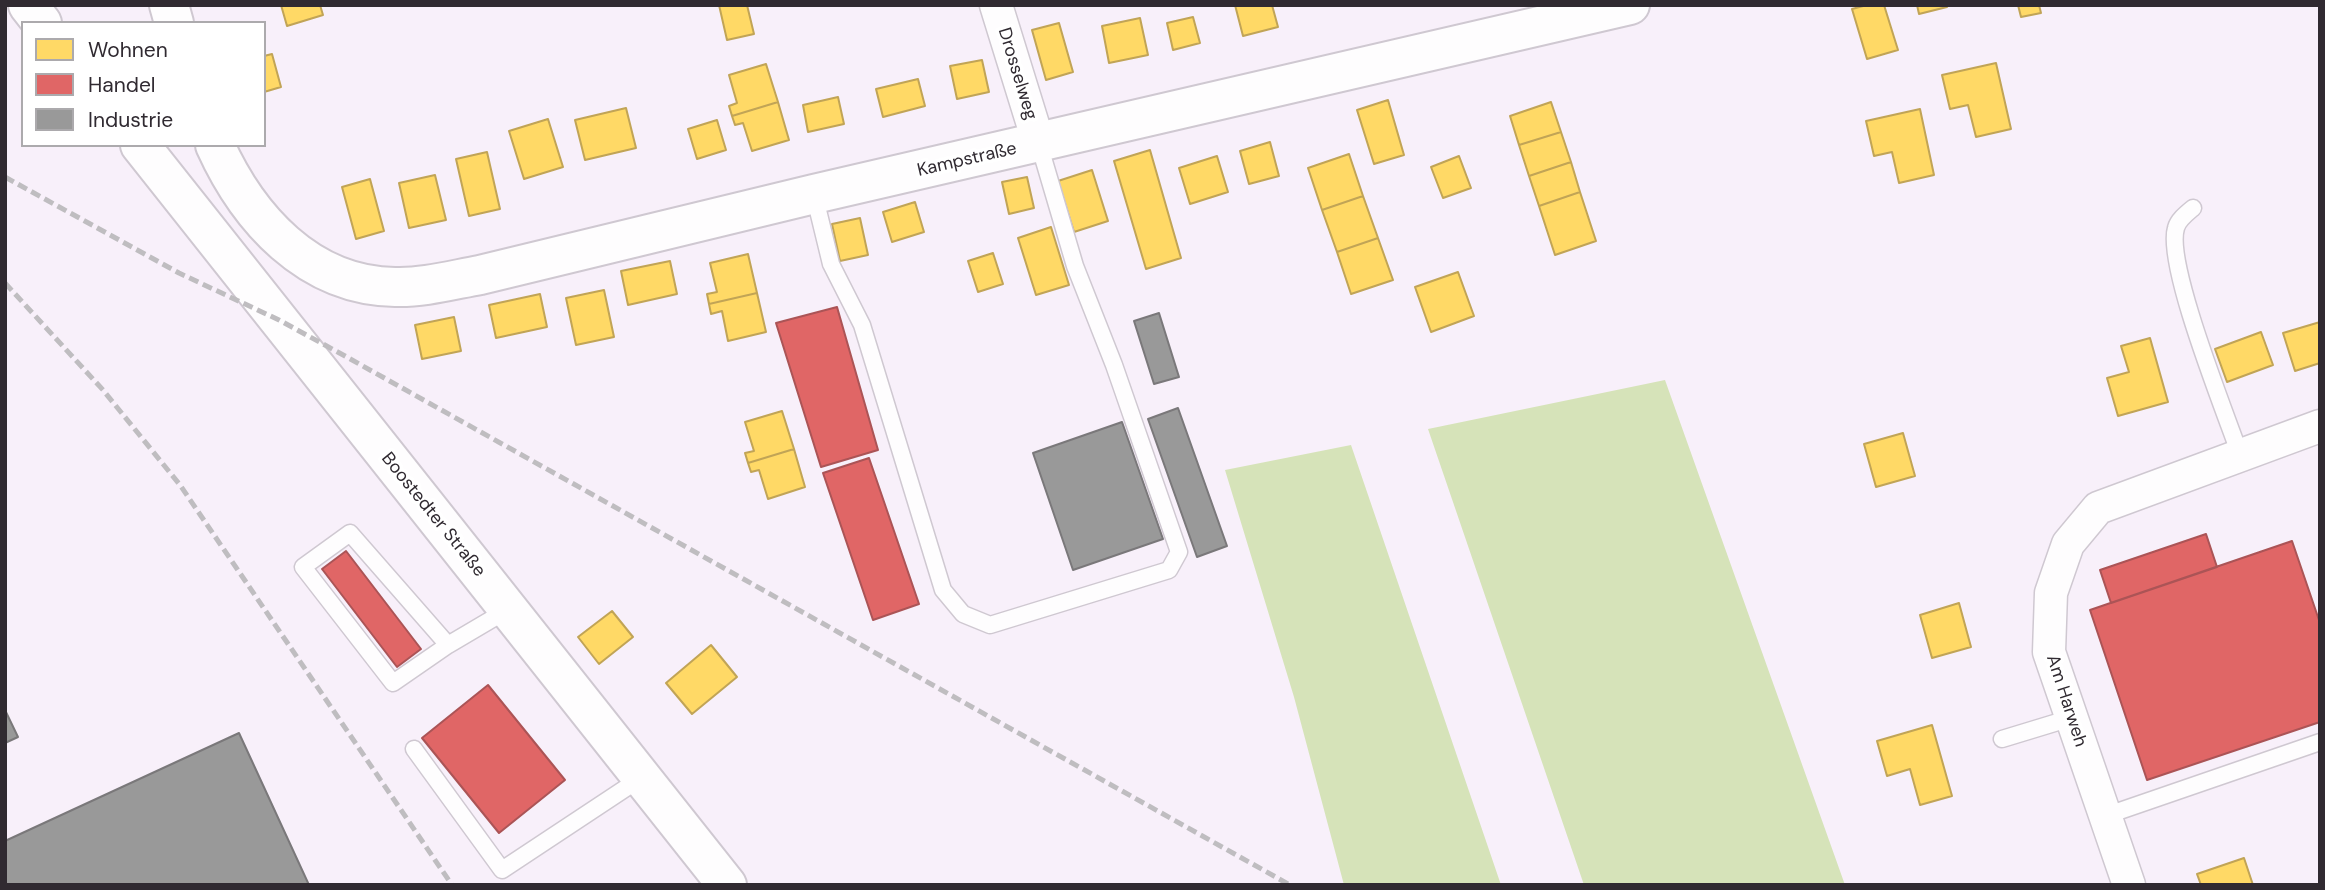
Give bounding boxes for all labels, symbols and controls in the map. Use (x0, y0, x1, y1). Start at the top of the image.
legend (21, 21, 266, 147)
street label: Drosselweg (993, 25, 1041, 123)
text: Wohnen (88, 36, 168, 64)
text: Handel (88, 71, 156, 99)
text: Industrie (88, 106, 173, 134)
street label: Kampstraße (915, 138, 1019, 182)
street label: Boostedter Straße (376, 449, 490, 581)
street label: Am Harweh (2041, 652, 2091, 750)

